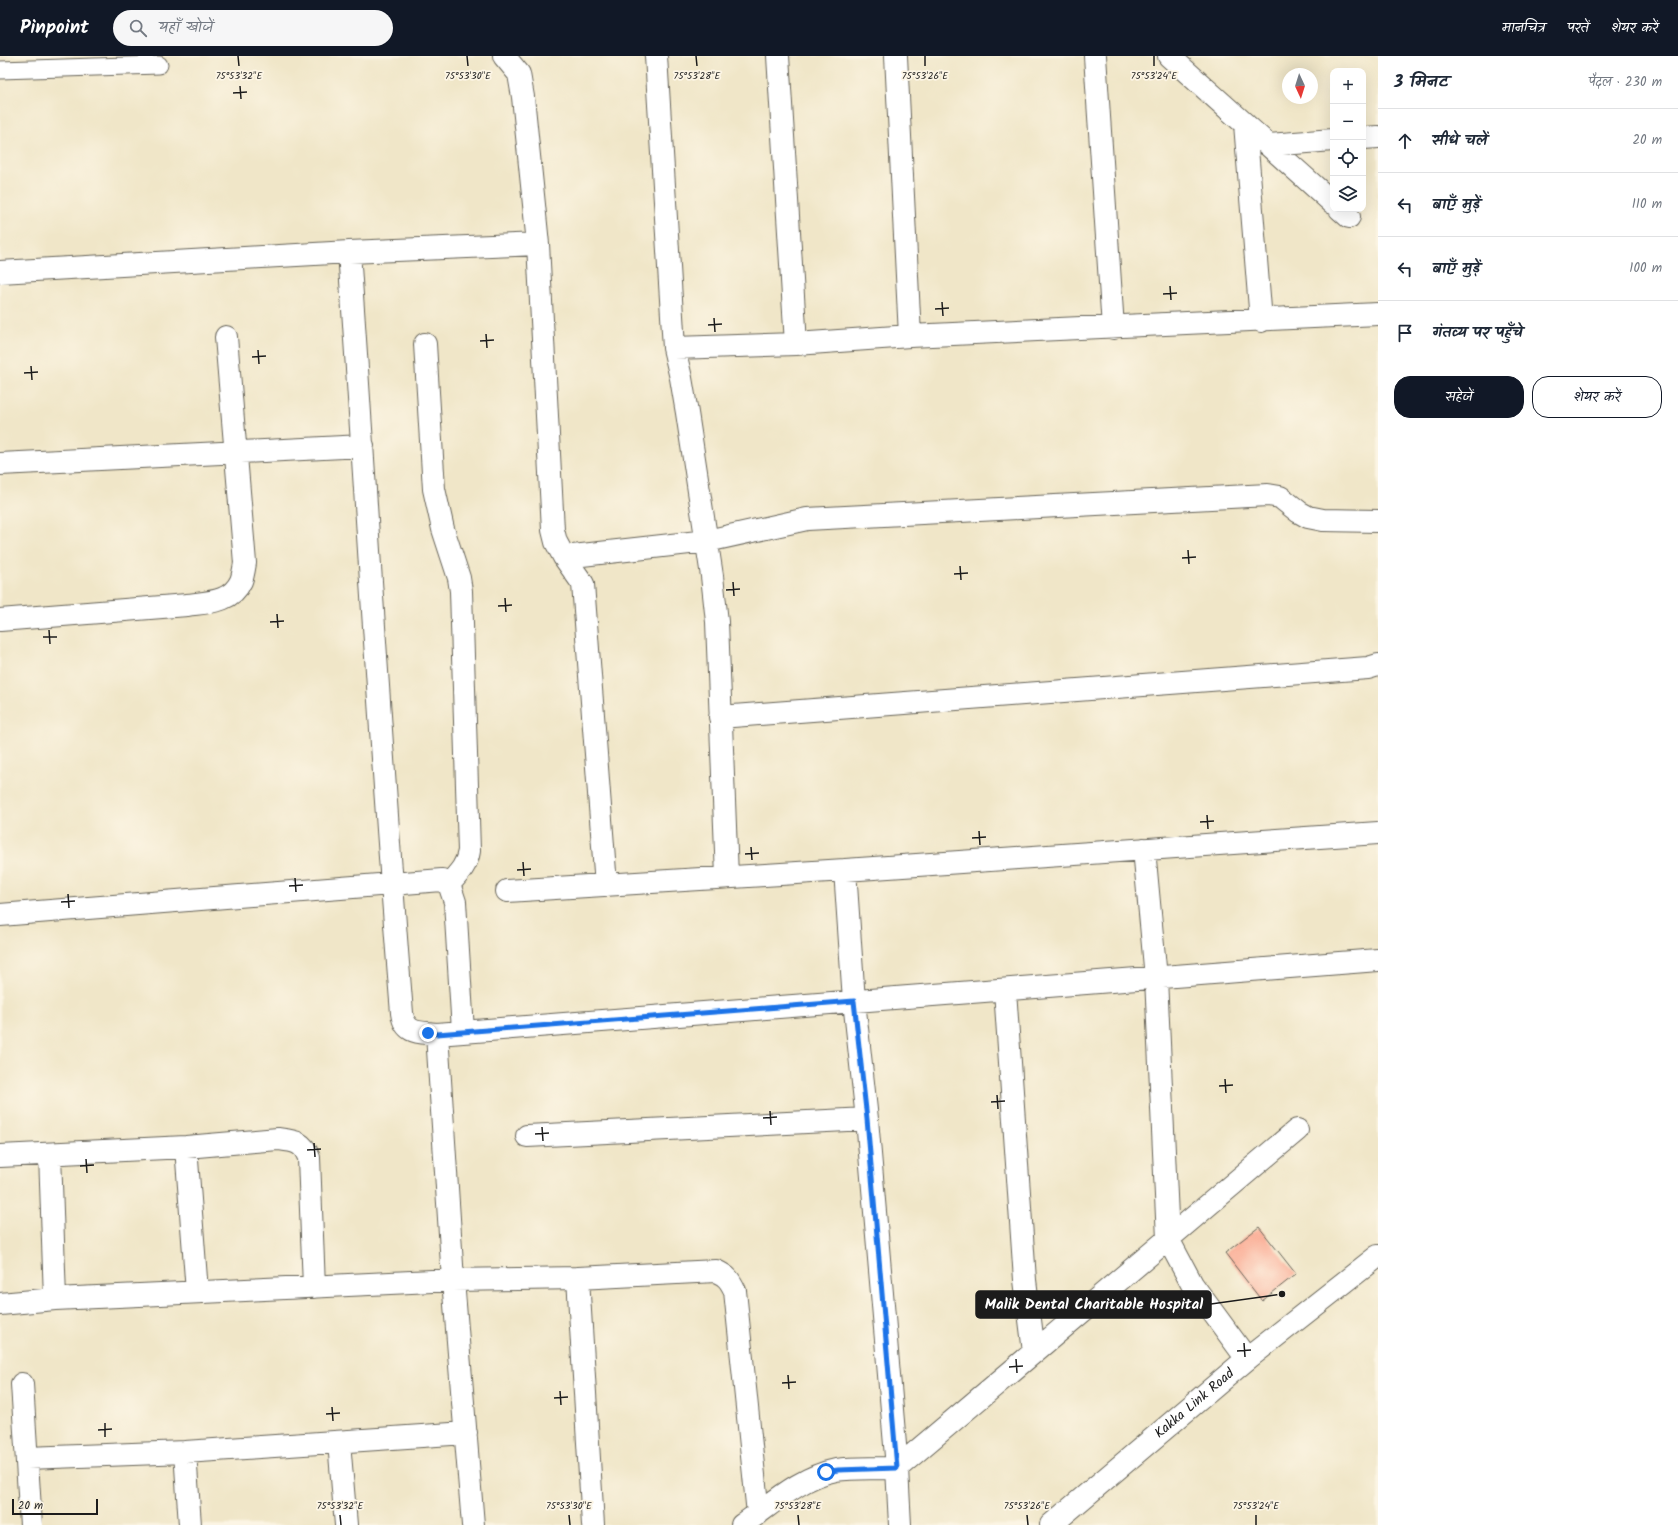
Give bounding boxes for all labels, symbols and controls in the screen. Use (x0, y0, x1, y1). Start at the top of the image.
search box (113, 10, 393, 46)
text: Pinpoint (20, 13, 89, 43)
text: यहाँ खोजें (159, 16, 213, 40)
icon: search (127, 17, 149, 39)
text: मानचित्र (1502, 17, 1545, 39)
text: परतें (1567, 17, 1589, 39)
text: शेयर करें (1611, 17, 1658, 39)
text: 75°53'32"E (216, 68, 263, 84)
text: 75°53'30"E (445, 68, 492, 84)
text: 75°53'28"E (674, 68, 722, 84)
text: 75°53'26"E (902, 68, 949, 84)
text: 75°53'24"E (1131, 68, 1178, 84)
north arrow (1282, 68, 1318, 104)
map controls (1330, 68, 1366, 212)
button: + (1330, 68, 1366, 104)
text: 3 मिनट (1394, 69, 1448, 96)
text: पैदल · 230 m (1588, 72, 1662, 93)
button: − (1330, 104, 1366, 140)
text: सीधे चलें (1432, 129, 1487, 153)
icon: ahead (1394, 130, 1416, 152)
text: 20 m (1632, 130, 1662, 151)
button: locate (1330, 140, 1366, 176)
button: layers (1330, 176, 1366, 212)
text: बाएँ मुड़ें (1432, 193, 1480, 217)
icon: left (1394, 194, 1416, 216)
text: 110 m (1632, 194, 1662, 215)
text: बाएँ मुड़ें (1432, 257, 1480, 281)
icon: left (1394, 258, 1416, 280)
text: 100 m (1629, 258, 1662, 279)
text: गंतव्य पर पहुँचे (1432, 321, 1523, 345)
icon: arrive (1394, 322, 1416, 344)
button: सहेजें (1394, 376, 1524, 418)
button: शेयर करें (1532, 376, 1662, 418)
route end (419, 1024, 437, 1042)
callout: Malik Dental Charitable Hospital (976, 1291, 1211, 1318)
text: Malik Dental Charitable Hospital (985, 1293, 1203, 1317)
street label: Kakka Link Road (1150, 1362, 1240, 1444)
route start (817, 1463, 835, 1481)
scale bar (12, 1497, 98, 1516)
text: 20 m (18, 1497, 43, 1515)
text: 75°53'32"E (317, 1498, 364, 1514)
text: 75°53'30"E (546, 1498, 593, 1514)
text: 75°53'28"E (775, 1498, 823, 1514)
text: 75°53'26"E (1004, 1498, 1051, 1514)
text: 75°53'24"E (1233, 1498, 1280, 1514)

